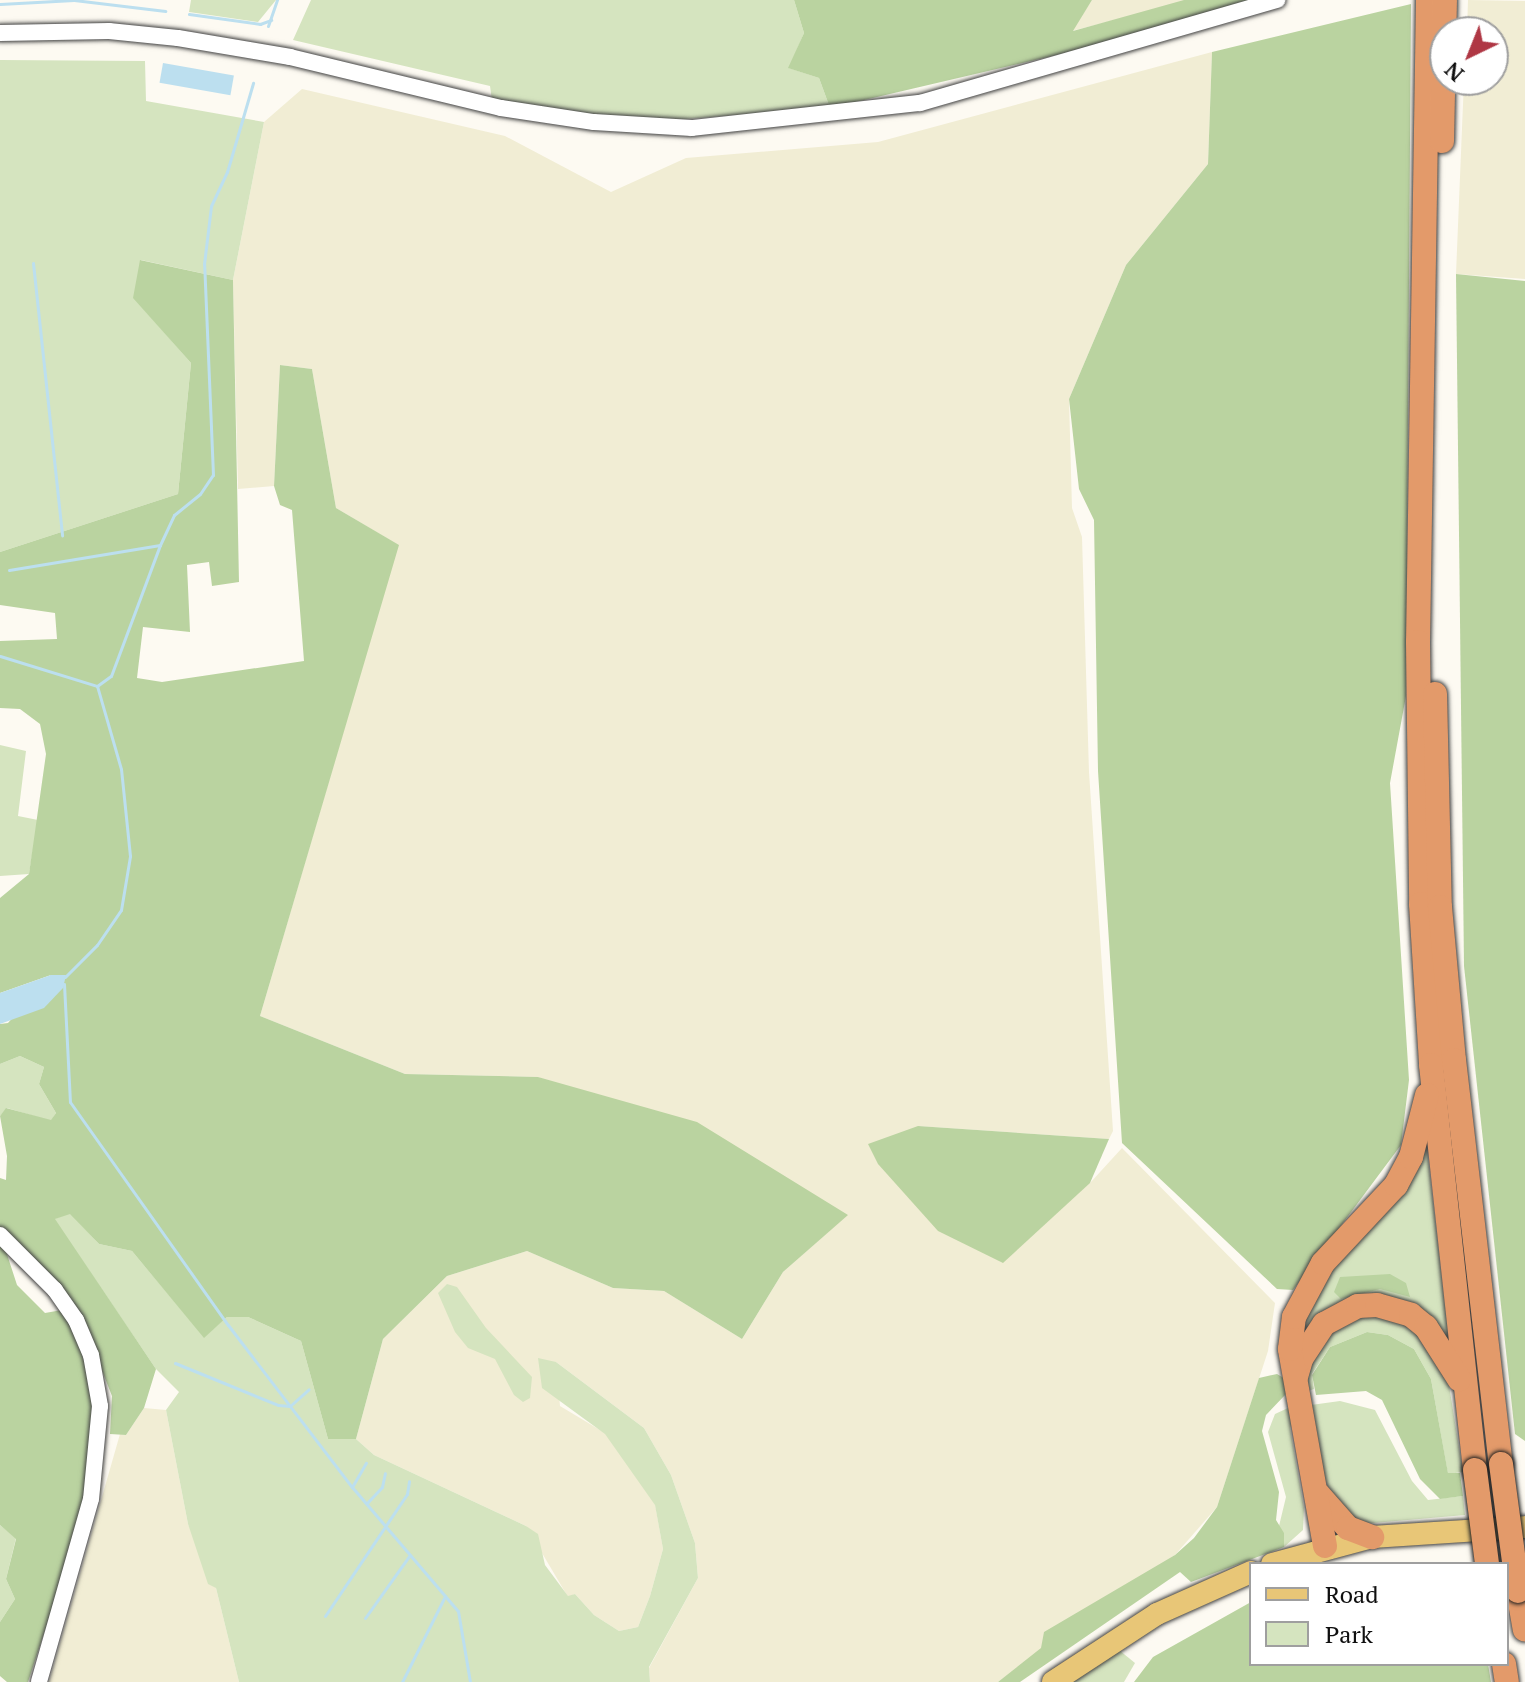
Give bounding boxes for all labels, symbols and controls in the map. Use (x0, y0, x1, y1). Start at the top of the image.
north arrow (1429, 16, 1509, 96)
text: N (1438, 56, 1470, 89)
legend (1249, 1562, 1509, 1666)
text: Road (1325, 1578, 1379, 1610)
text: Park (1325, 1618, 1373, 1650)

